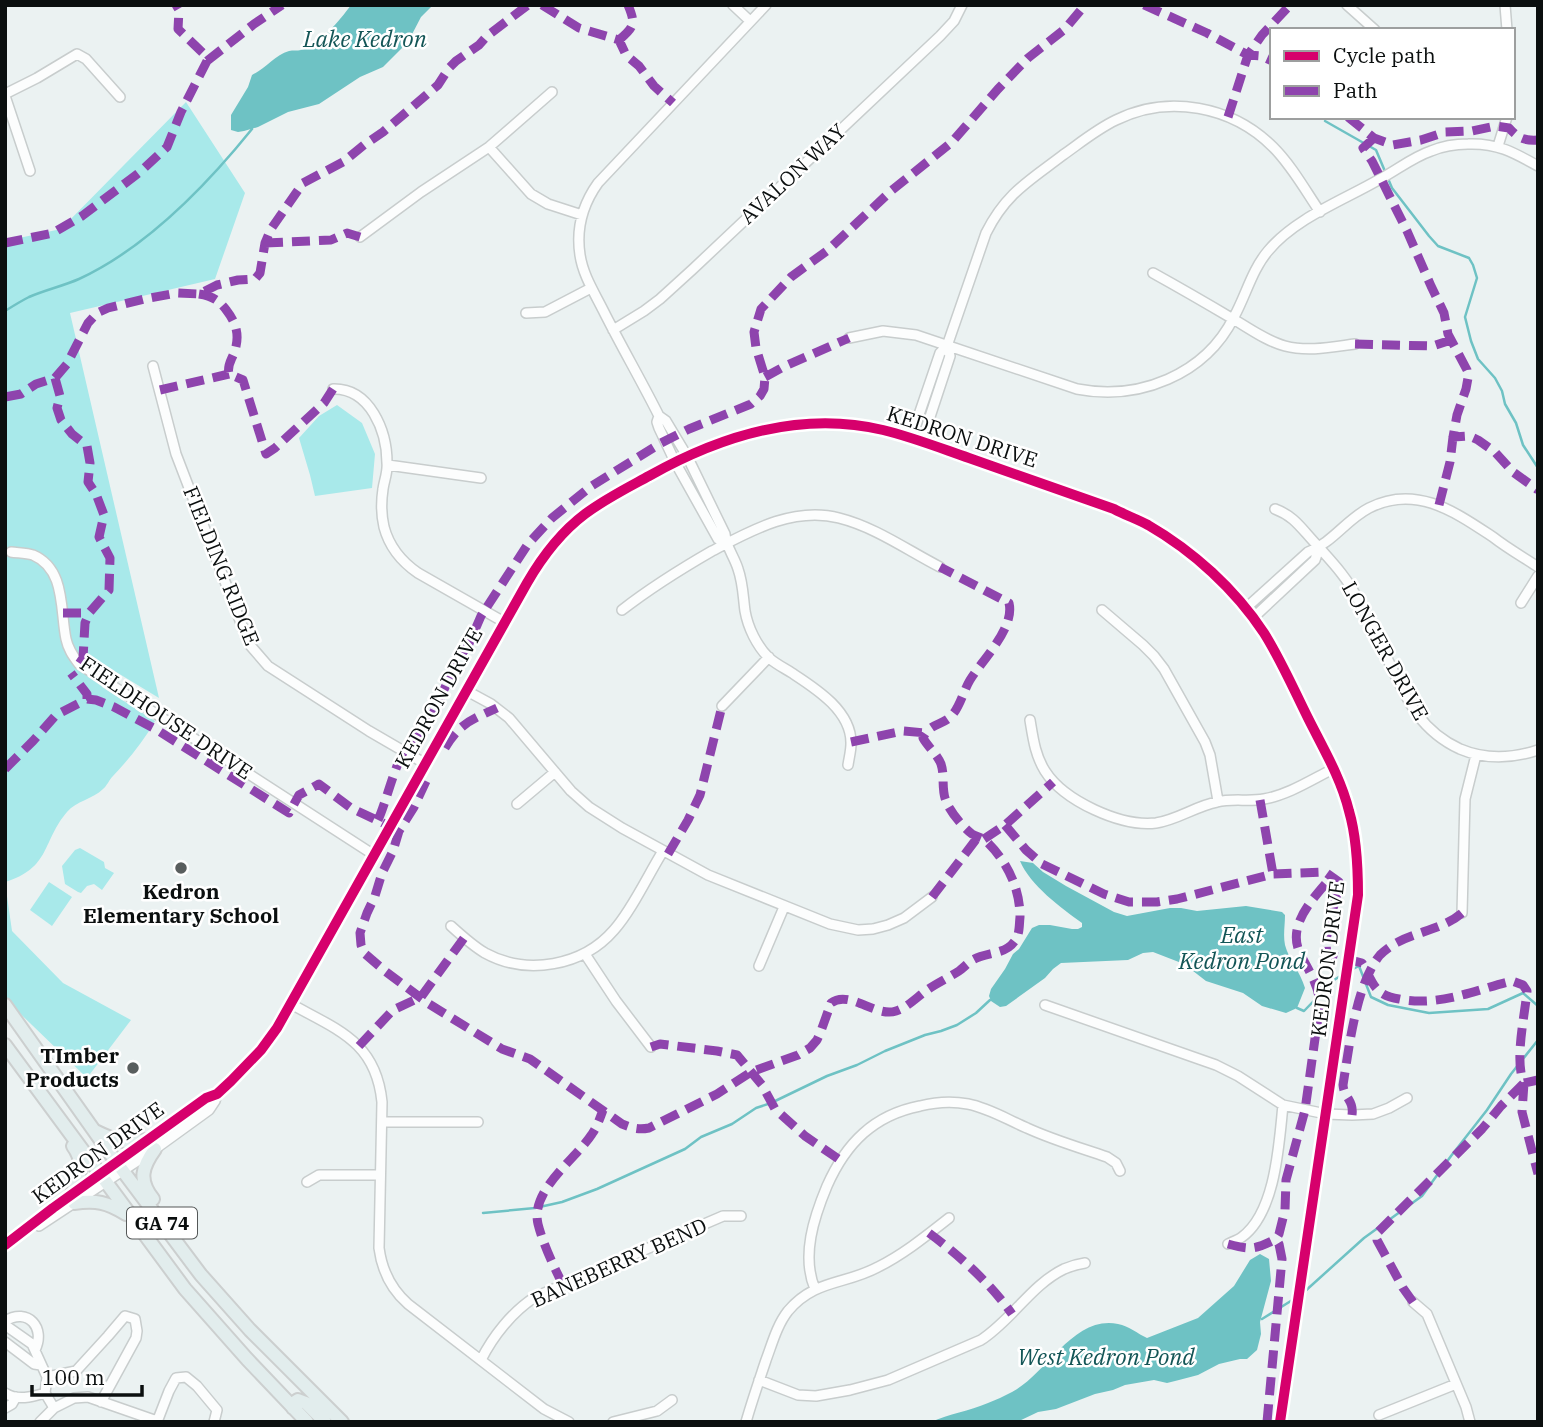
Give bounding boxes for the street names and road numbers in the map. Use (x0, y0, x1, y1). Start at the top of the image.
street label: AVALON WAY (733, 117, 851, 230)
street label: KEDRON DRIVE (883, 398, 1041, 474)
street label: FIELDING RIDGE (177, 482, 267, 650)
street label: LONGER DRIVE (1336, 576, 1436, 725)
street label: KEDRON DRIVE (388, 622, 488, 773)
street label: FIELDHOUSE DRIVE (75, 649, 258, 785)
street label: KEDRON DRIVE (1304, 879, 1350, 1038)
street label: KEDRON DRIVE (26, 1095, 169, 1210)
road number: GA 74 (127, 1208, 197, 1238)
street label: BANEBERRY BEND (526, 1211, 711, 1313)

